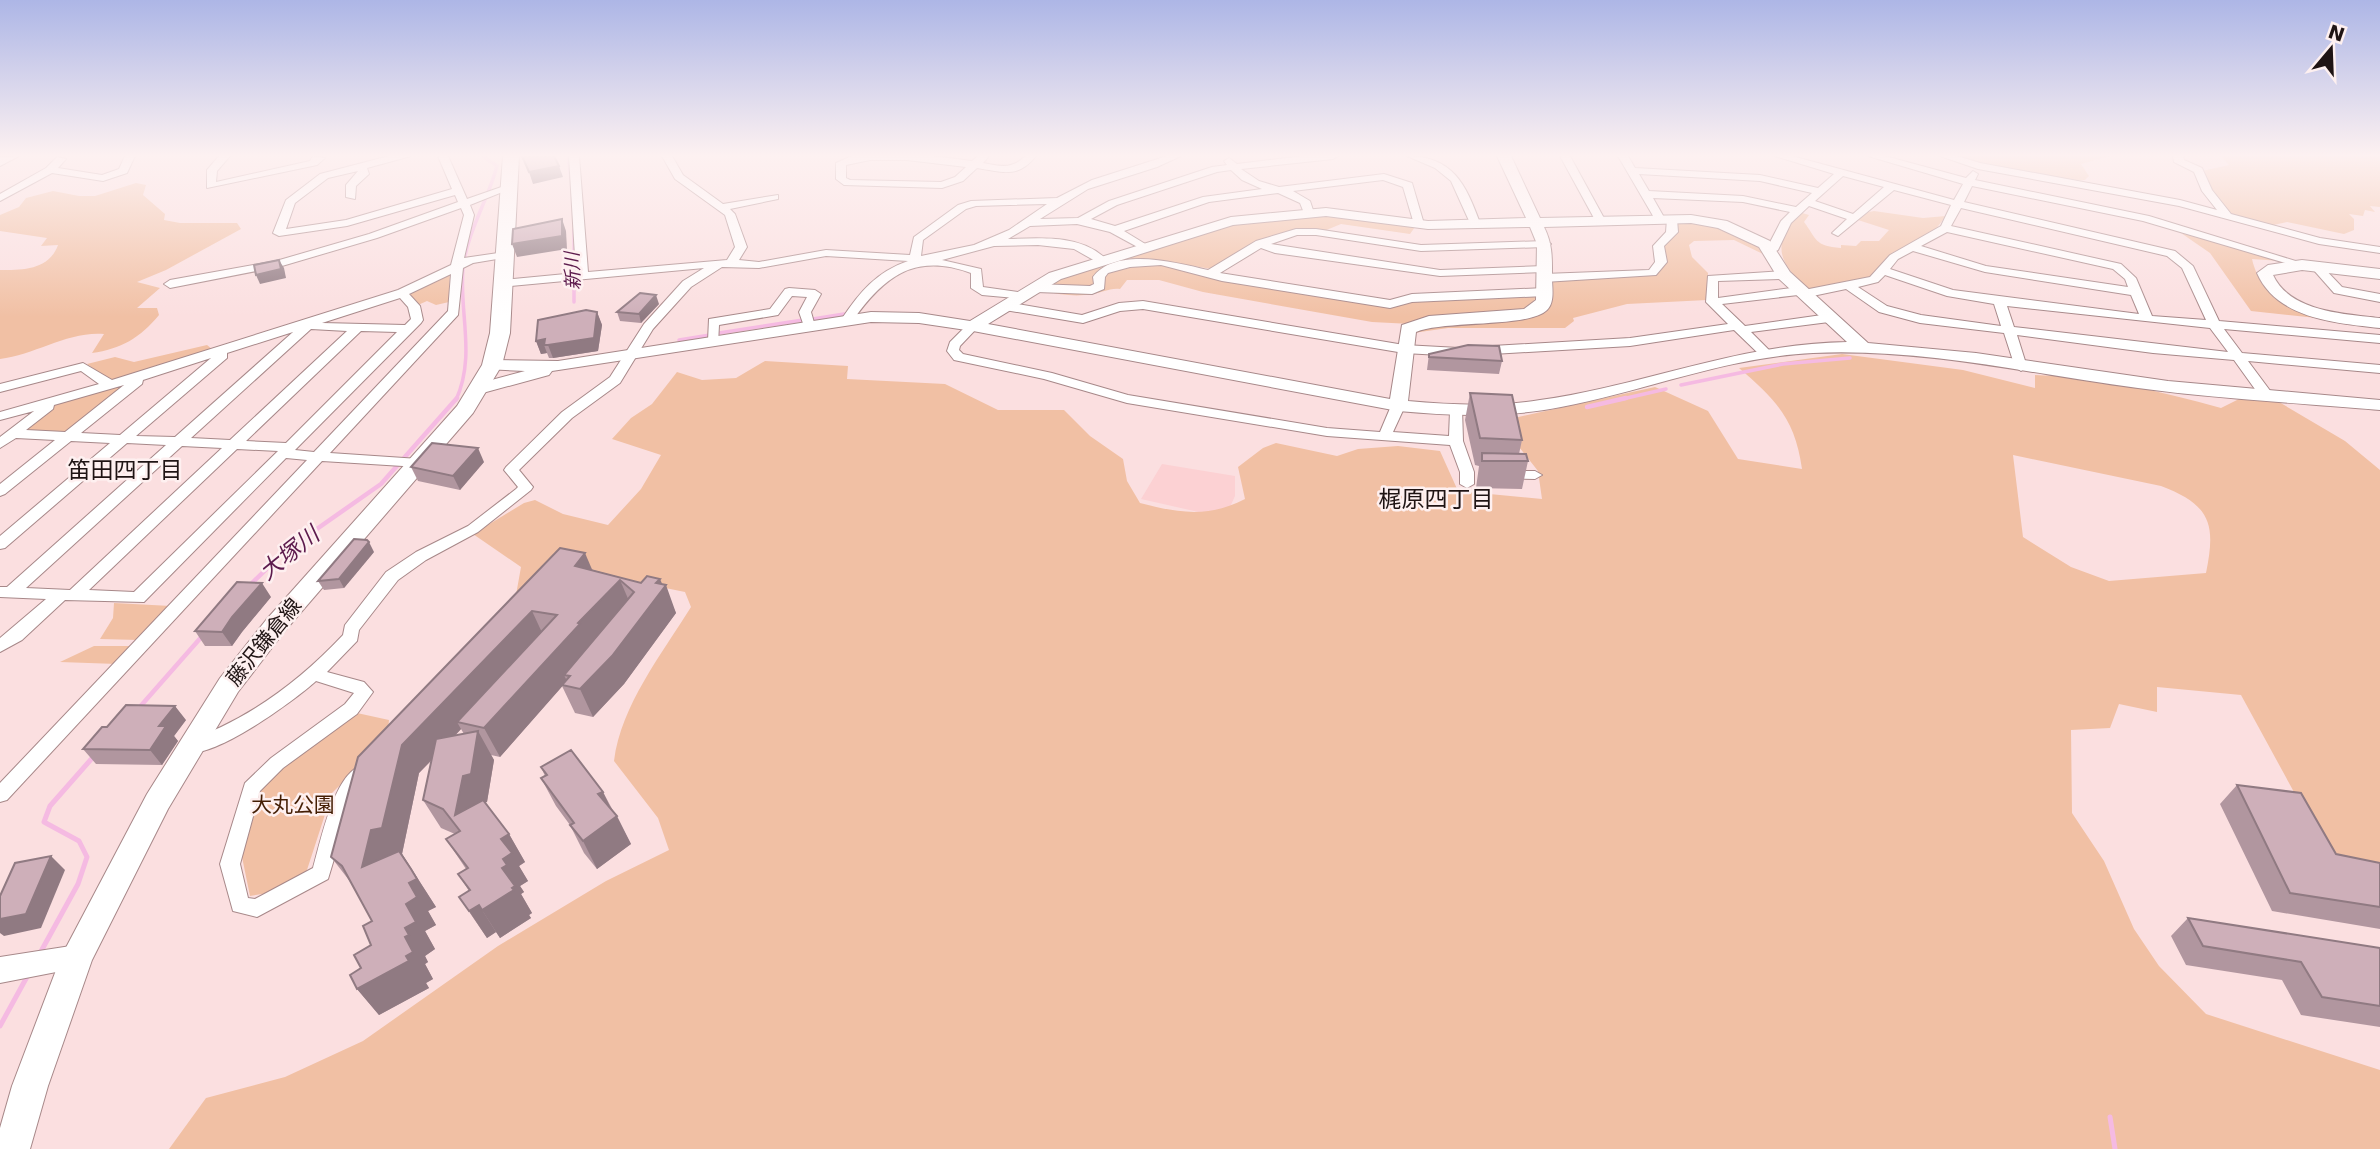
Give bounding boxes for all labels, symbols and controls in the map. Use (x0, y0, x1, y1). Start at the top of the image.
north arrow (2296, 14, 2366, 84)
text: N (2325, 20, 2348, 46)
water label: 新川 (560, 250, 584, 290)
district label: 笛田四丁目 (68, 457, 183, 483)
district label: 梶原四丁目 (1379, 486, 1494, 512)
water label: 大塚川 (254, 519, 326, 585)
street label: 藤沢鎌倉線 (222, 594, 306, 690)
park label: 大丸公園 (251, 793, 335, 817)

